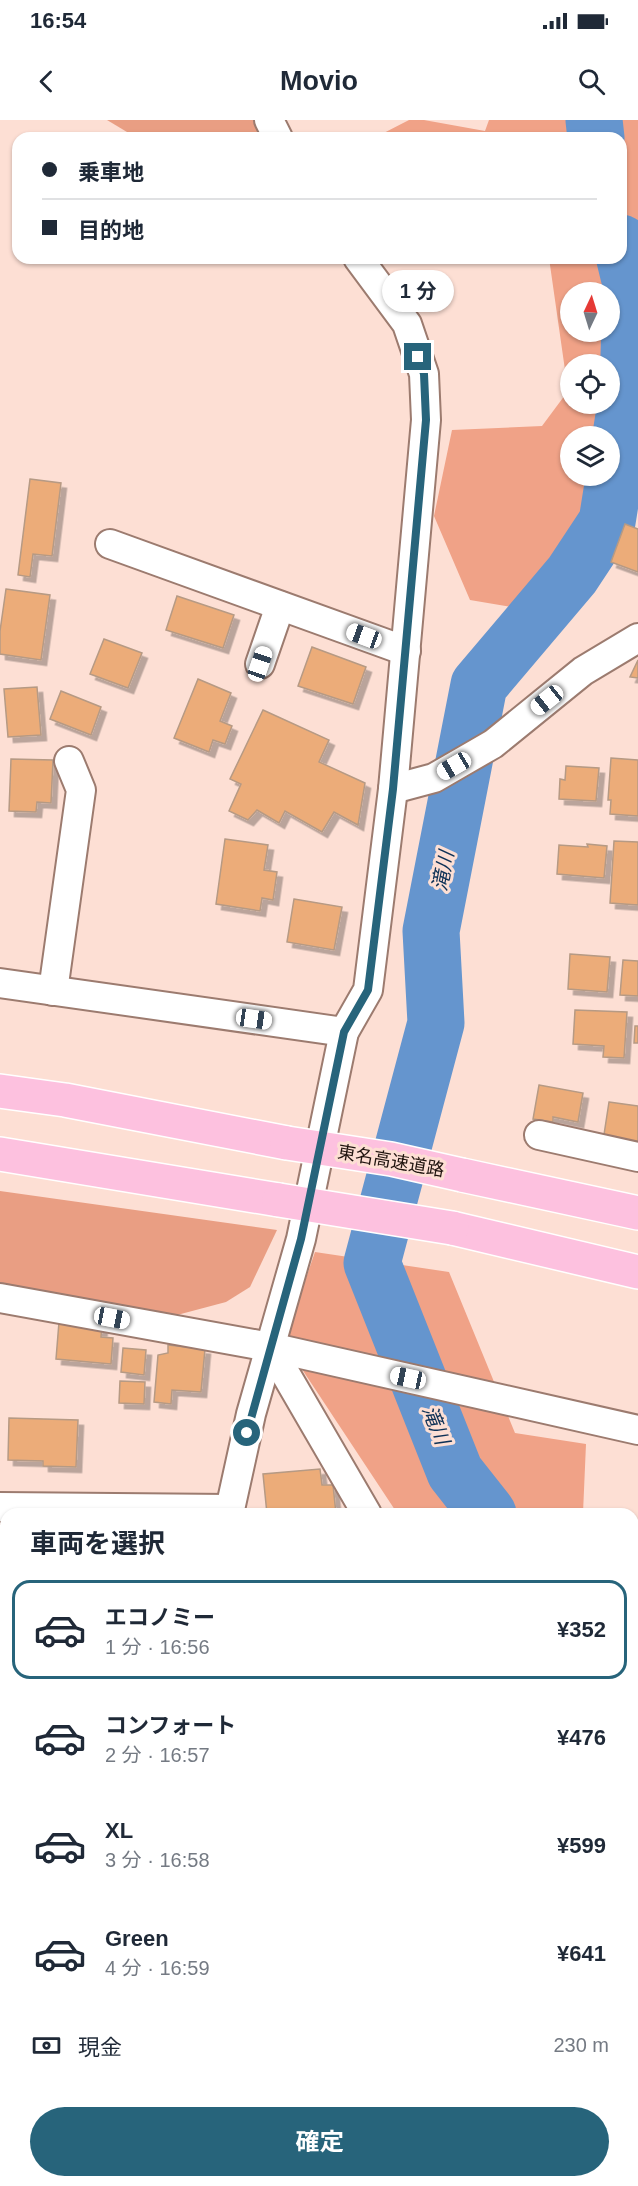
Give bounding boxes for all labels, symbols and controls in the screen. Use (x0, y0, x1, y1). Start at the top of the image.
text: 16:54 (30, 8, 86, 33)
icon: back (30, 65, 63, 98)
icon: search (575, 65, 608, 98)
text: Movio (280, 66, 358, 96)
text: 乗車地 (78, 160, 144, 185)
text: 目的地 (78, 218, 144, 243)
callout: 1 分 (382, 270, 454, 312)
text: 1 分 (400, 280, 436, 302)
north arrow (560, 282, 620, 342)
map controls (560, 282, 620, 486)
route end (404, 343, 431, 370)
button: locate (560, 354, 620, 414)
button: layers (560, 426, 620, 486)
car (344, 621, 384, 651)
car (246, 644, 274, 684)
car (527, 682, 567, 718)
car (434, 749, 474, 783)
water label: 滝川 (428, 847, 458, 893)
car (235, 1008, 273, 1030)
street label: 東名高速道路 (336, 1142, 446, 1180)
car (93, 1306, 131, 1330)
car (389, 1365, 427, 1391)
water label: 滝川 (418, 1402, 454, 1450)
route start (233, 1419, 260, 1446)
text: 車両を選択 (30, 1529, 165, 1559)
icon: car (33, 1603, 87, 1657)
text: エコノミー (105, 1605, 215, 1630)
text: ¥352 (557, 1617, 606, 1642)
text: 1 分 · 16:56 (105, 1636, 210, 1658)
icon: car (33, 1711, 87, 1765)
text: コンフォート (105, 1713, 236, 1738)
text: ¥476 (557, 1725, 606, 1750)
text: 2 分 · 16:57 (105, 1744, 210, 1766)
text: XL (105, 1818, 133, 1843)
icon: car (33, 1819, 87, 1873)
text: ¥599 (557, 1833, 606, 1858)
text: 3 分 · 16:58 (105, 1849, 210, 1871)
text: Green (105, 1926, 169, 1951)
icon: car (33, 1927, 87, 1981)
text: ¥641 (557, 1941, 606, 1966)
text: 4 分 · 16:59 (105, 1957, 210, 1979)
icon: cash (30, 2029, 63, 2062)
text: 230 m (553, 2034, 609, 2056)
text: 現金 (78, 2035, 122, 2060)
button: 確定 (30, 2107, 609, 2176)

